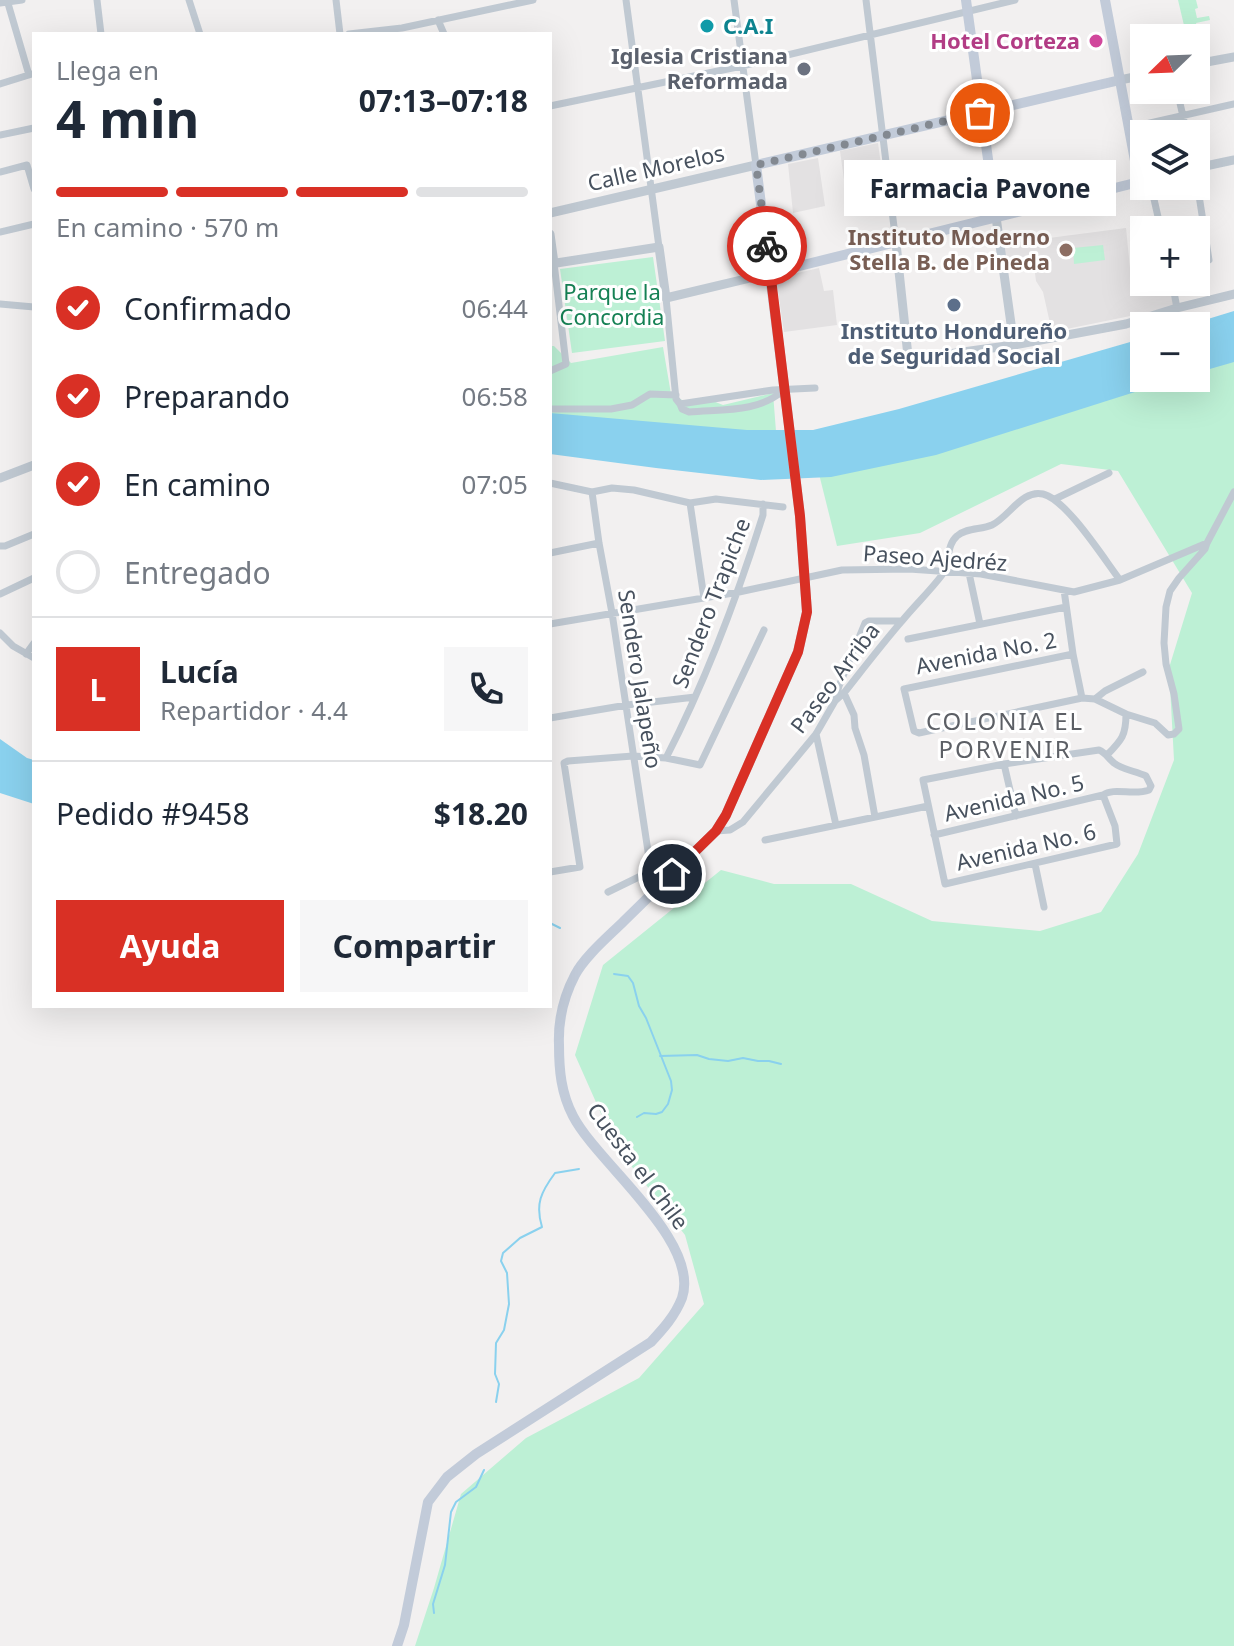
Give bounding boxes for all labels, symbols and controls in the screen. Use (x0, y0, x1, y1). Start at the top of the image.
place label: C.A.I (723, 10, 773, 40)
marker: C.A.I (698, 17, 716, 35)
north arrow (1130, 24, 1210, 104)
map controls (1130, 24, 1210, 392)
place label: Hotel Corteza (930, 25, 1080, 55)
marker: Hotel Corteza (1087, 32, 1105, 50)
place label: Iglesia Cristiana Reformada (611, 40, 788, 95)
text: Llega en (56, 52, 159, 88)
marker: Iglesia Cristiana Reformada (795, 60, 813, 78)
pin (946, 79, 1014, 147)
text: 07:13–07:18 (359, 80, 528, 121)
text: 4 min (56, 82, 199, 153)
icon: bag (958, 91, 1002, 135)
button: layers (1130, 120, 1210, 200)
street label: Calle Morelos (584, 137, 727, 197)
callout: Farmacia Pavone (844, 161, 1116, 217)
text: Farmacia Pavone (869, 170, 1091, 206)
courier (727, 206, 807, 286)
text: En camino · 570 m (56, 209, 279, 245)
button: + (1130, 216, 1210, 296)
place label: Instituto Moderno Stella B. de Pineda (848, 221, 1050, 276)
icon: bike (745, 224, 789, 268)
marker: Instituto Moderno Stella B. de Pineda (1057, 241, 1075, 259)
park label: Parque la Concordia (560, 276, 664, 331)
icon: check (56, 286, 100, 330)
text: Confirmado (124, 288, 292, 329)
text: 06:44 (462, 290, 528, 326)
marker: Instituto Hondureño de Seguridad Social (945, 296, 963, 314)
button: − (1130, 312, 1210, 392)
place label: Instituto Hondureño de Seguridad Social (841, 315, 1067, 370)
icon: check (56, 374, 100, 418)
text: Preparando (124, 376, 290, 417)
text: 06:58 (462, 378, 528, 414)
icon: check (56, 462, 100, 506)
text: En camino (124, 464, 271, 505)
text: 07:05 (462, 466, 528, 502)
street label: Sendero Trapiche (664, 513, 756, 692)
street label: Paseo Ajedréz (862, 537, 1008, 577)
text: Entregado (124, 552, 271, 593)
street label: Sendero Jalapeño (612, 587, 670, 771)
street label: Paseo Arriba (783, 616, 886, 739)
street label: Avenida No. 2 (913, 624, 1059, 680)
button: phone (444, 647, 528, 731)
text: Lucía (160, 651, 239, 692)
text: L (90, 669, 106, 710)
text: Repartidor · 4.4 (160, 692, 348, 728)
district label: COLONIA EL PORVENIR (926, 704, 1084, 765)
street label: Avenida No. 5 (941, 766, 1087, 828)
text: Pedido #9458 (56, 793, 250, 834)
text: $18.20 (434, 793, 528, 834)
street label: Avenida No. 6 (953, 815, 1099, 877)
pin (638, 840, 706, 908)
icon: home (650, 852, 694, 896)
button: Ayuda (56, 900, 284, 992)
button: Compartir (300, 900, 528, 992)
street label: Cuesta el Chile (581, 1096, 696, 1235)

